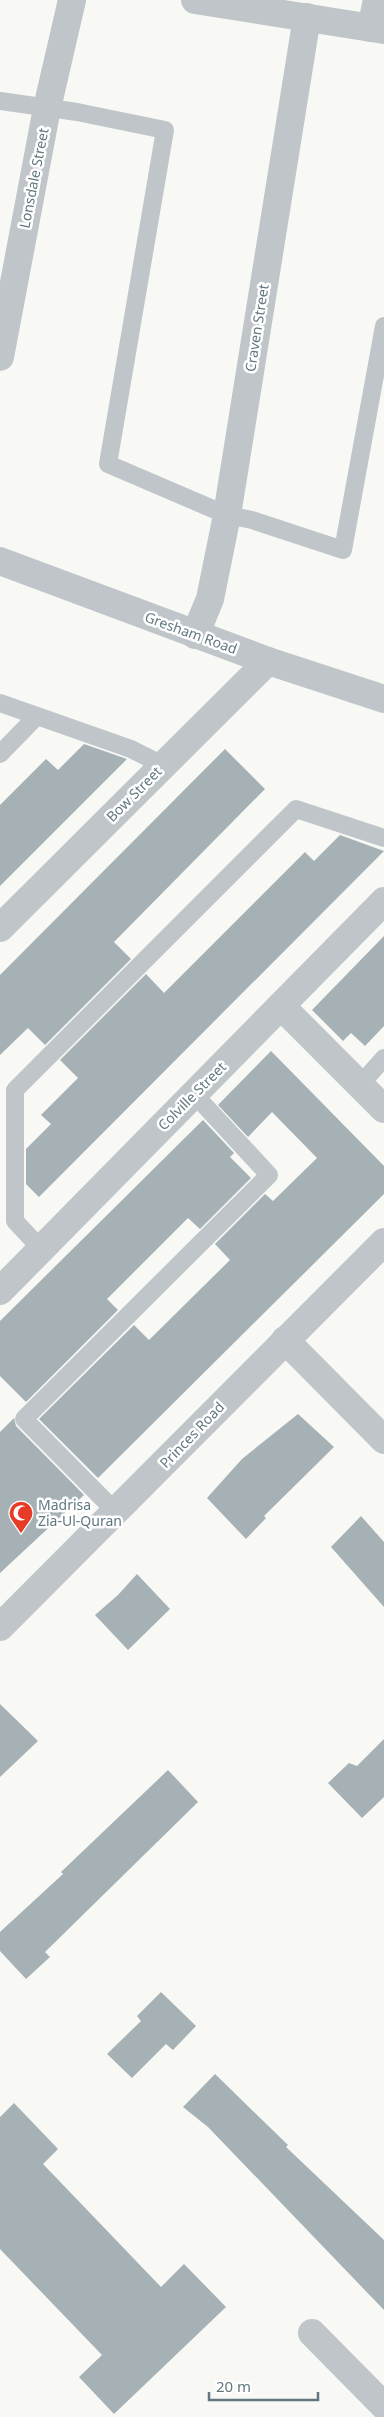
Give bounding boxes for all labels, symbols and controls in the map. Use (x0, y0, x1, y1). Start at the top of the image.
street label: Lonsdale Street (14, 126, 53, 230)
street label: Craven Street (240, 283, 273, 373)
street label: Gresham Road (142, 607, 240, 658)
street label: Bow Street (102, 762, 165, 825)
street label: Colville Street (153, 1057, 230, 1134)
street label: Princes Road (155, 1397, 228, 1472)
place label: Madrisa Zia-Ul-Quran (38, 1495, 122, 1530)
mosque icon: Madrisa Zia-Ul-Quran (8, 1500, 34, 1534)
scale bar (209, 2370, 318, 2402)
text: 20 m (216, 2376, 251, 2396)

